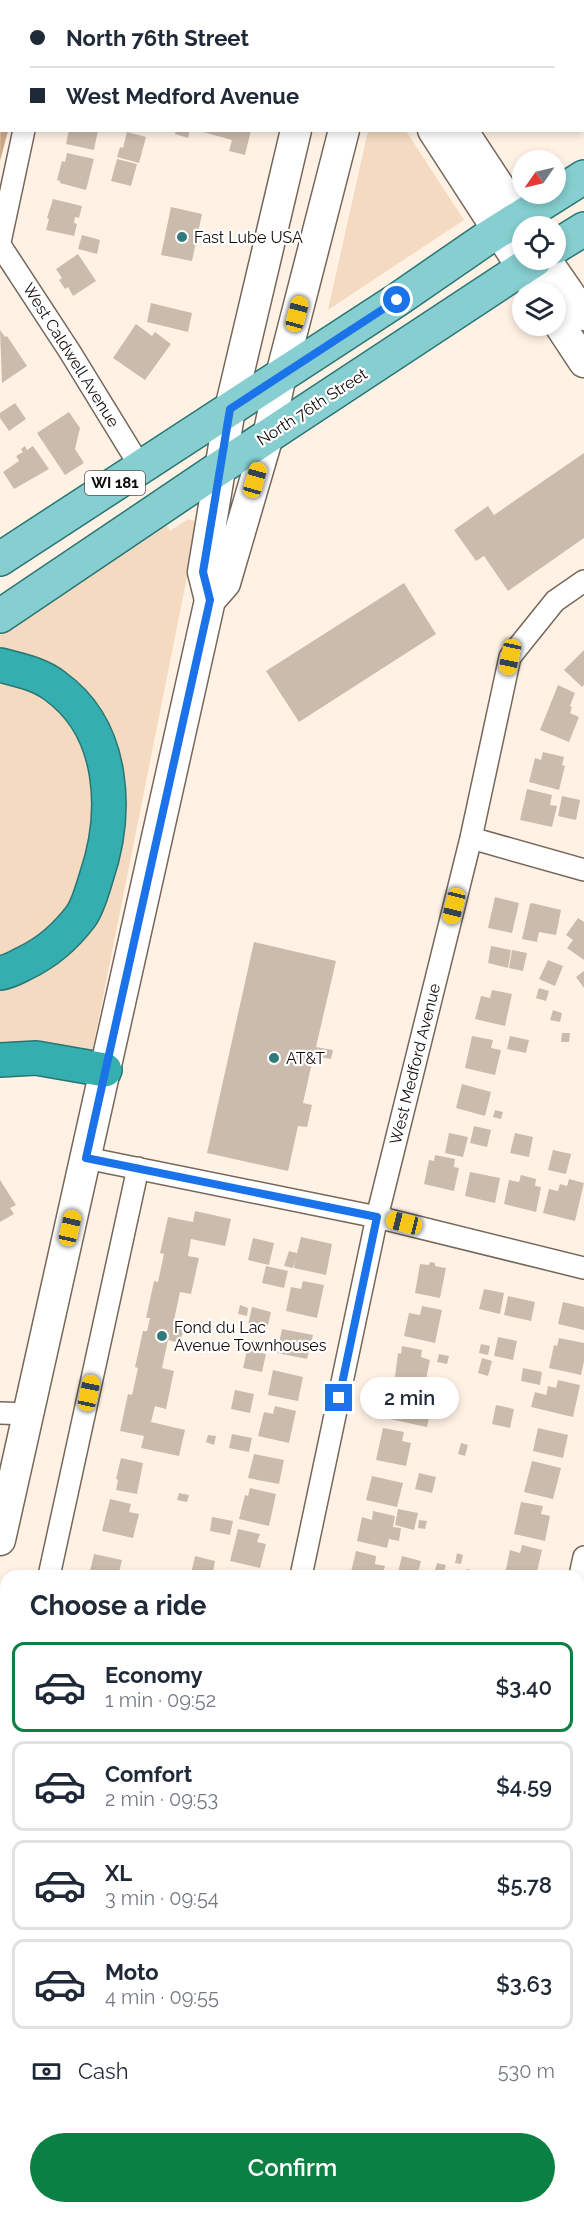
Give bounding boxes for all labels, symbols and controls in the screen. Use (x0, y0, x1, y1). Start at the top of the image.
text: North 76th Street (66, 25, 249, 51)
text: West Medford Avenue (66, 83, 299, 109)
north arrow (512, 150, 566, 204)
map controls (512, 150, 566, 336)
button: locate (512, 216, 566, 270)
place label: Fast Lube USA (194, 228, 303, 247)
marker: Fast Lube USA (175, 230, 189, 244)
street label: West Caldwell Avenue (19, 279, 123, 431)
button: layers (512, 282, 566, 336)
route start (383, 286, 410, 313)
car (284, 294, 310, 334)
street label: North 76th Street (253, 364, 371, 450)
car (241, 460, 269, 500)
road number: WI 181 (85, 471, 145, 495)
car (497, 638, 523, 676)
car (441, 886, 467, 926)
street label: West Medford Avenue (386, 982, 444, 1146)
place label: AT&T (286, 1049, 325, 1068)
marker: AT&T (267, 1051, 281, 1065)
car (57, 1208, 83, 1248)
car (384, 1210, 424, 1236)
place label: Fond du Lac Avenue Townhouses (174, 1318, 327, 1355)
marker: Fond du Lac Avenue Townhouses (155, 1329, 169, 1343)
car (76, 1374, 102, 1412)
callout: 2 min (360, 1377, 459, 1419)
route end (325, 1384, 352, 1411)
text: 2 min (384, 1386, 435, 1410)
text: Choose a ride (30, 1590, 206, 1621)
icon: car (33, 1660, 87, 1714)
text: Economy (105, 1662, 203, 1688)
text: $3.40 (496, 1674, 552, 1700)
text: 1 min · 09:52 (105, 1688, 216, 1712)
icon: car (33, 1759, 87, 1813)
text: Comfort (105, 1761, 192, 1787)
text: $4.59 (496, 1773, 552, 1799)
text: 2 min · 09:53 (105, 1787, 218, 1811)
icon: car (33, 1858, 87, 1912)
text: XL (105, 1860, 132, 1886)
text: $5.78 (497, 1872, 552, 1898)
text: 3 min · 09:54 (105, 1886, 219, 1910)
icon: car (33, 1957, 87, 2011)
text: Moto (105, 1959, 159, 1985)
text: $3.63 (496, 1971, 552, 1997)
text: 4 min · 09:55 (105, 1985, 219, 2009)
icon: cash (30, 2055, 63, 2088)
text: Cash (78, 2058, 129, 2084)
text: 530 m (498, 2059, 555, 2083)
button: Confirm (30, 2133, 555, 2202)

